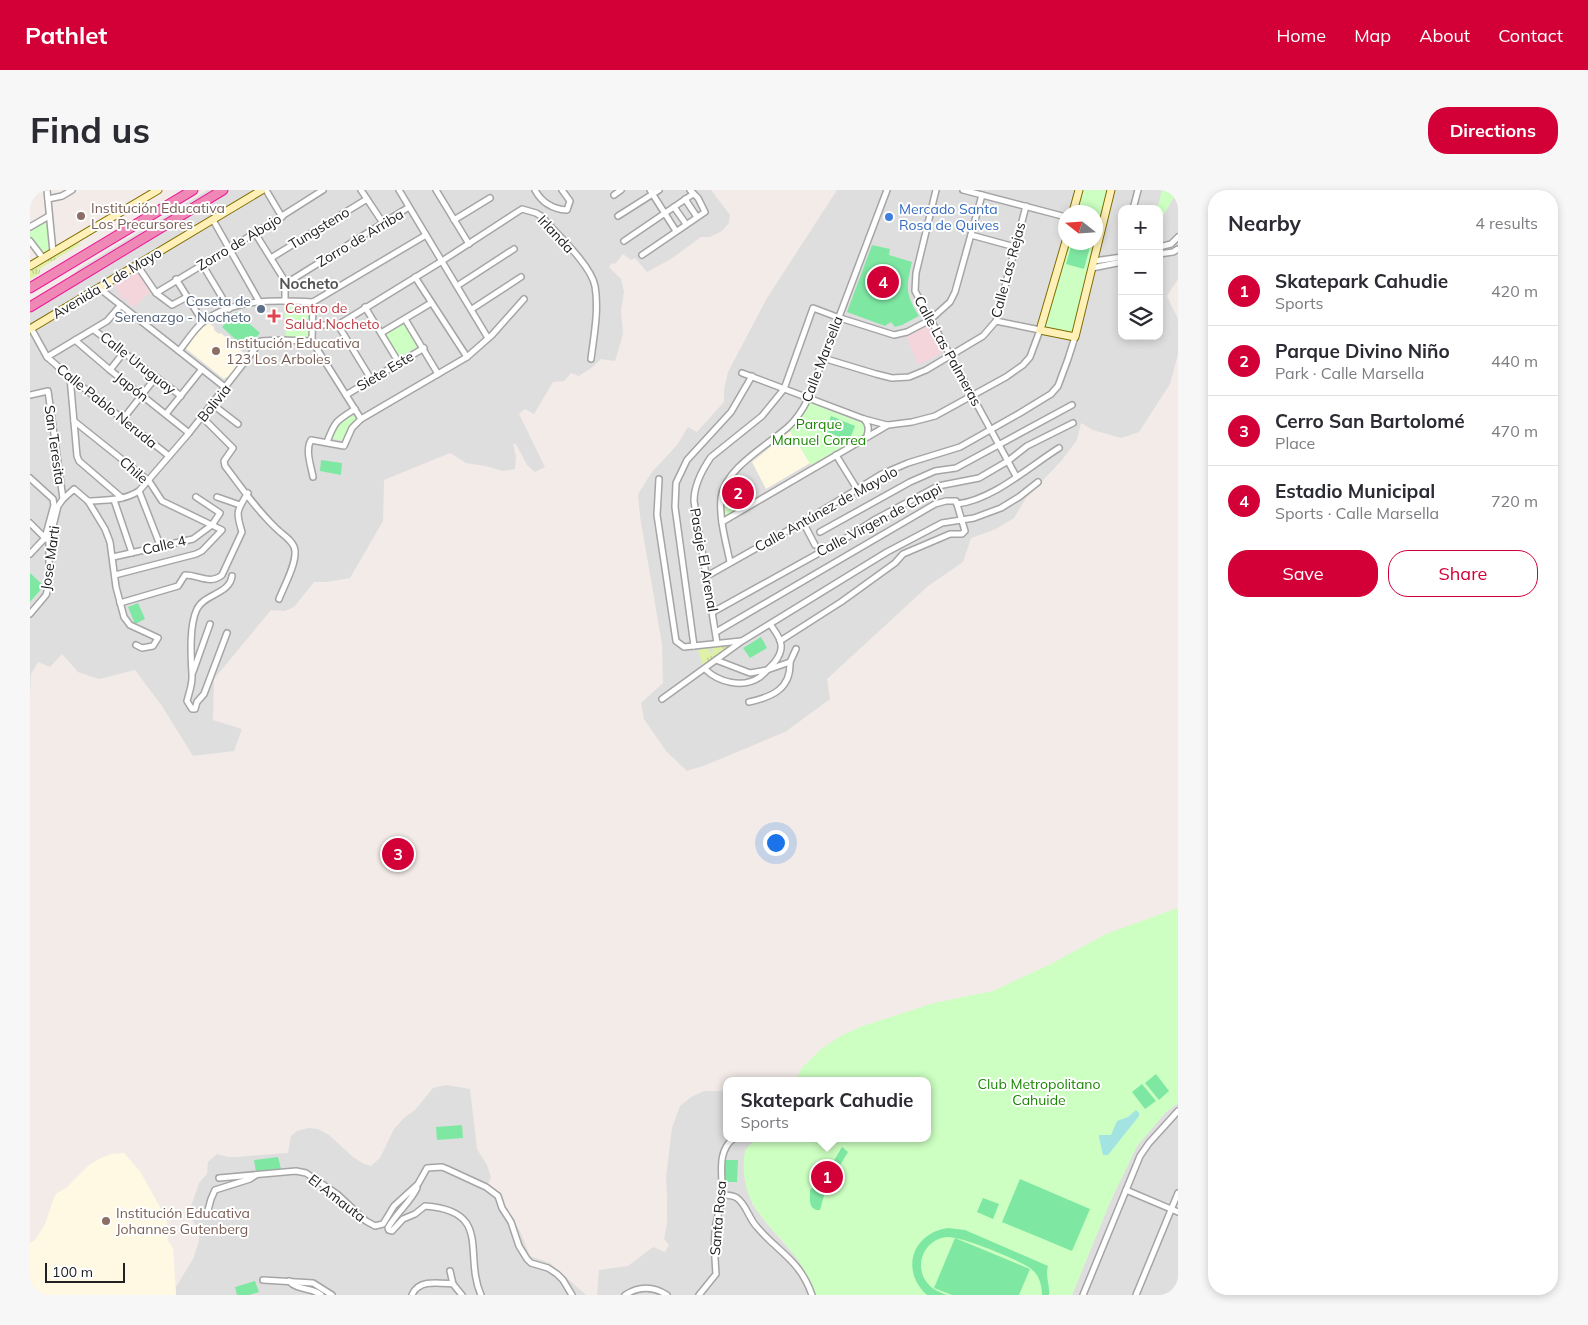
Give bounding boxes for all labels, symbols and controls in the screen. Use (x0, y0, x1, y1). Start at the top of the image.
text: Pathlet (25, 20, 107, 50)
text: Home (1276, 24, 1326, 47)
text: Map (1354, 24, 1391, 47)
text: About (1419, 24, 1470, 47)
text: Contact (1498, 24, 1563, 47)
button: Directions (1428, 107, 1558, 154)
text: Find us (30, 108, 150, 152)
place label: Institución Educativa Los Precursores (91, 199, 225, 233)
place label: Mercado Santa Rosa de Quives (899, 200, 999, 234)
street label: Tungsteno (285, 203, 353, 253)
street label: Zorro de Arriba (313, 205, 407, 271)
north arrow (1058, 205, 1103, 250)
map controls (1118, 205, 1163, 340)
button: + (1118, 205, 1163, 250)
marker: Institución Educativa Los Precursores (75, 210, 87, 222)
street label: Zorro de Abajo (193, 210, 285, 274)
text: Nearby (1228, 210, 1301, 236)
street label: Irlanda (534, 211, 578, 257)
marker: Mercado Santa Rosa de Quives (883, 211, 895, 223)
text: 4 results (1475, 213, 1538, 233)
street label: Calle Las Rejas (987, 220, 1029, 320)
street label: Avenida 1 de Mayo (49, 243, 165, 323)
button: − (1118, 250, 1163, 295)
pin: 4 (867, 263, 899, 301)
text: Skatepark Cahudie (1275, 269, 1448, 293)
district label: Nocheto (279, 274, 339, 293)
text: 1 (1239, 281, 1249, 301)
text: 420 m (1491, 281, 1538, 301)
place label: Caseta de Serenazgo - Nocheto (115, 292, 251, 326)
street label: Calle Las Palmeras (910, 293, 986, 409)
text: Sports (1275, 293, 1323, 313)
button: layers (1118, 295, 1163, 340)
place label: Centro de Salud Nocheto (285, 299, 380, 333)
marker: Caseta de Serenazgo - Nocheto (255, 303, 267, 315)
marker: Centro de Salud Nocheto (267, 309, 281, 323)
street label: Calle Marsella (797, 313, 847, 405)
street label: Calle Uruguay (96, 328, 180, 399)
place label: Institución Educativa 123 Los Arboles (226, 334, 360, 368)
text: Parque Divino Niño (1275, 339, 1450, 363)
marker: Institución Educativa 123 Los Arboles (210, 345, 222, 357)
street label: Siete Este (353, 347, 417, 395)
text: 2 (1239, 351, 1249, 371)
text: 440 m (1491, 351, 1538, 371)
street label: Calle Pablo Neruda (53, 360, 161, 452)
text: Park · Calle Marsella (1275, 363, 1424, 383)
street label: Japón (112, 368, 152, 406)
street label: Bolivia (193, 380, 235, 426)
street label: San Teresita (41, 404, 69, 486)
text: Cerro San Bartolomé (1275, 409, 1465, 433)
park label: Parque Manuel Correa (772, 415, 866, 449)
text: 3 (1239, 421, 1249, 441)
text: 470 m (1491, 421, 1538, 441)
text: Place (1275, 433, 1315, 453)
street label: Chile (116, 453, 152, 487)
street label: Calle Antúnez de Mayolo (751, 462, 901, 556)
pin: 2 (722, 474, 754, 512)
street label: Calle Virgen de Chapi (813, 479, 945, 561)
text: Estadio Municipal (1275, 479, 1435, 503)
text: 4 (1239, 491, 1249, 511)
text: 720 m (1491, 491, 1538, 511)
text: Sports · Calle Marsella (1275, 503, 1439, 523)
street label: Pasaje El Arenal (686, 507, 722, 613)
street label: Jose Marti (37, 525, 63, 591)
street label: Calle 4 (140, 531, 188, 559)
button: Save (1228, 550, 1378, 597)
button: Share (1388, 550, 1538, 597)
your location (763, 830, 789, 856)
pin: 3 (382, 835, 414, 873)
park label: Club Metropolitano Cahuide (977, 1075, 1101, 1109)
popup (723, 1077, 931, 1142)
text: Skatepark Cahudie (740, 1088, 914, 1112)
text: Sports (740, 1112, 789, 1132)
pin: 1 (811, 1158, 843, 1196)
street label: El Amauta (305, 1170, 369, 1226)
street label: Santa Rosa (706, 1180, 730, 1256)
place label: Institución Educativa Johannes Gutenberg (116, 1204, 250, 1238)
marker: Institución Educativa Johannes Gutenberg (100, 1215, 112, 1227)
scale bar (45, 1260, 125, 1283)
text: 100 m (52, 1263, 93, 1281)

